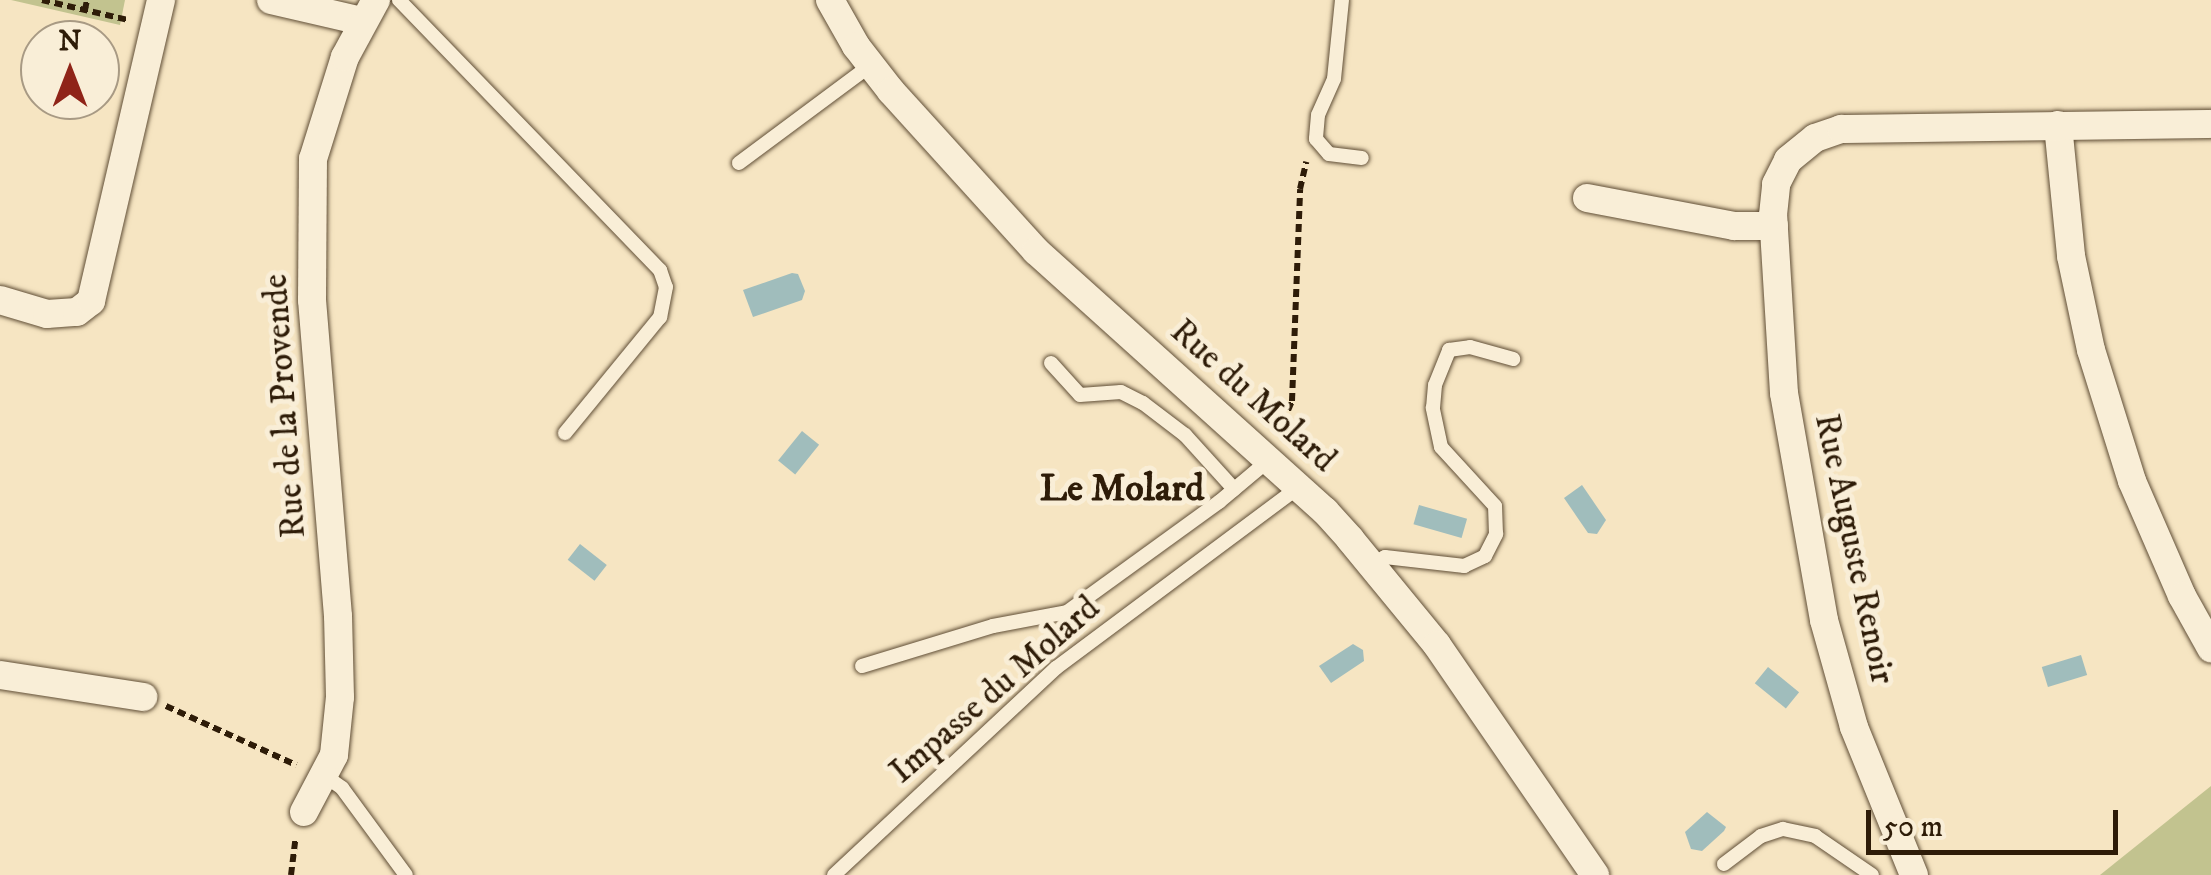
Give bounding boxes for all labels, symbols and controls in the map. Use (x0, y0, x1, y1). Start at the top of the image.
north arrow (20, 20, 120, 120)
text: N (59, 24, 81, 59)
street label: Rue de la Provende (255, 272, 315, 540)
street label: Rue du Molard (1162, 311, 1344, 481)
street label: Rue Auguste Renoir (1805, 410, 1903, 688)
district label: Le Molard (1040, 467, 1204, 513)
street label: Impasse du Molard (881, 587, 1109, 793)
scale bar (1871, 790, 2124, 852)
text: 50 m (1883, 809, 1943, 846)

